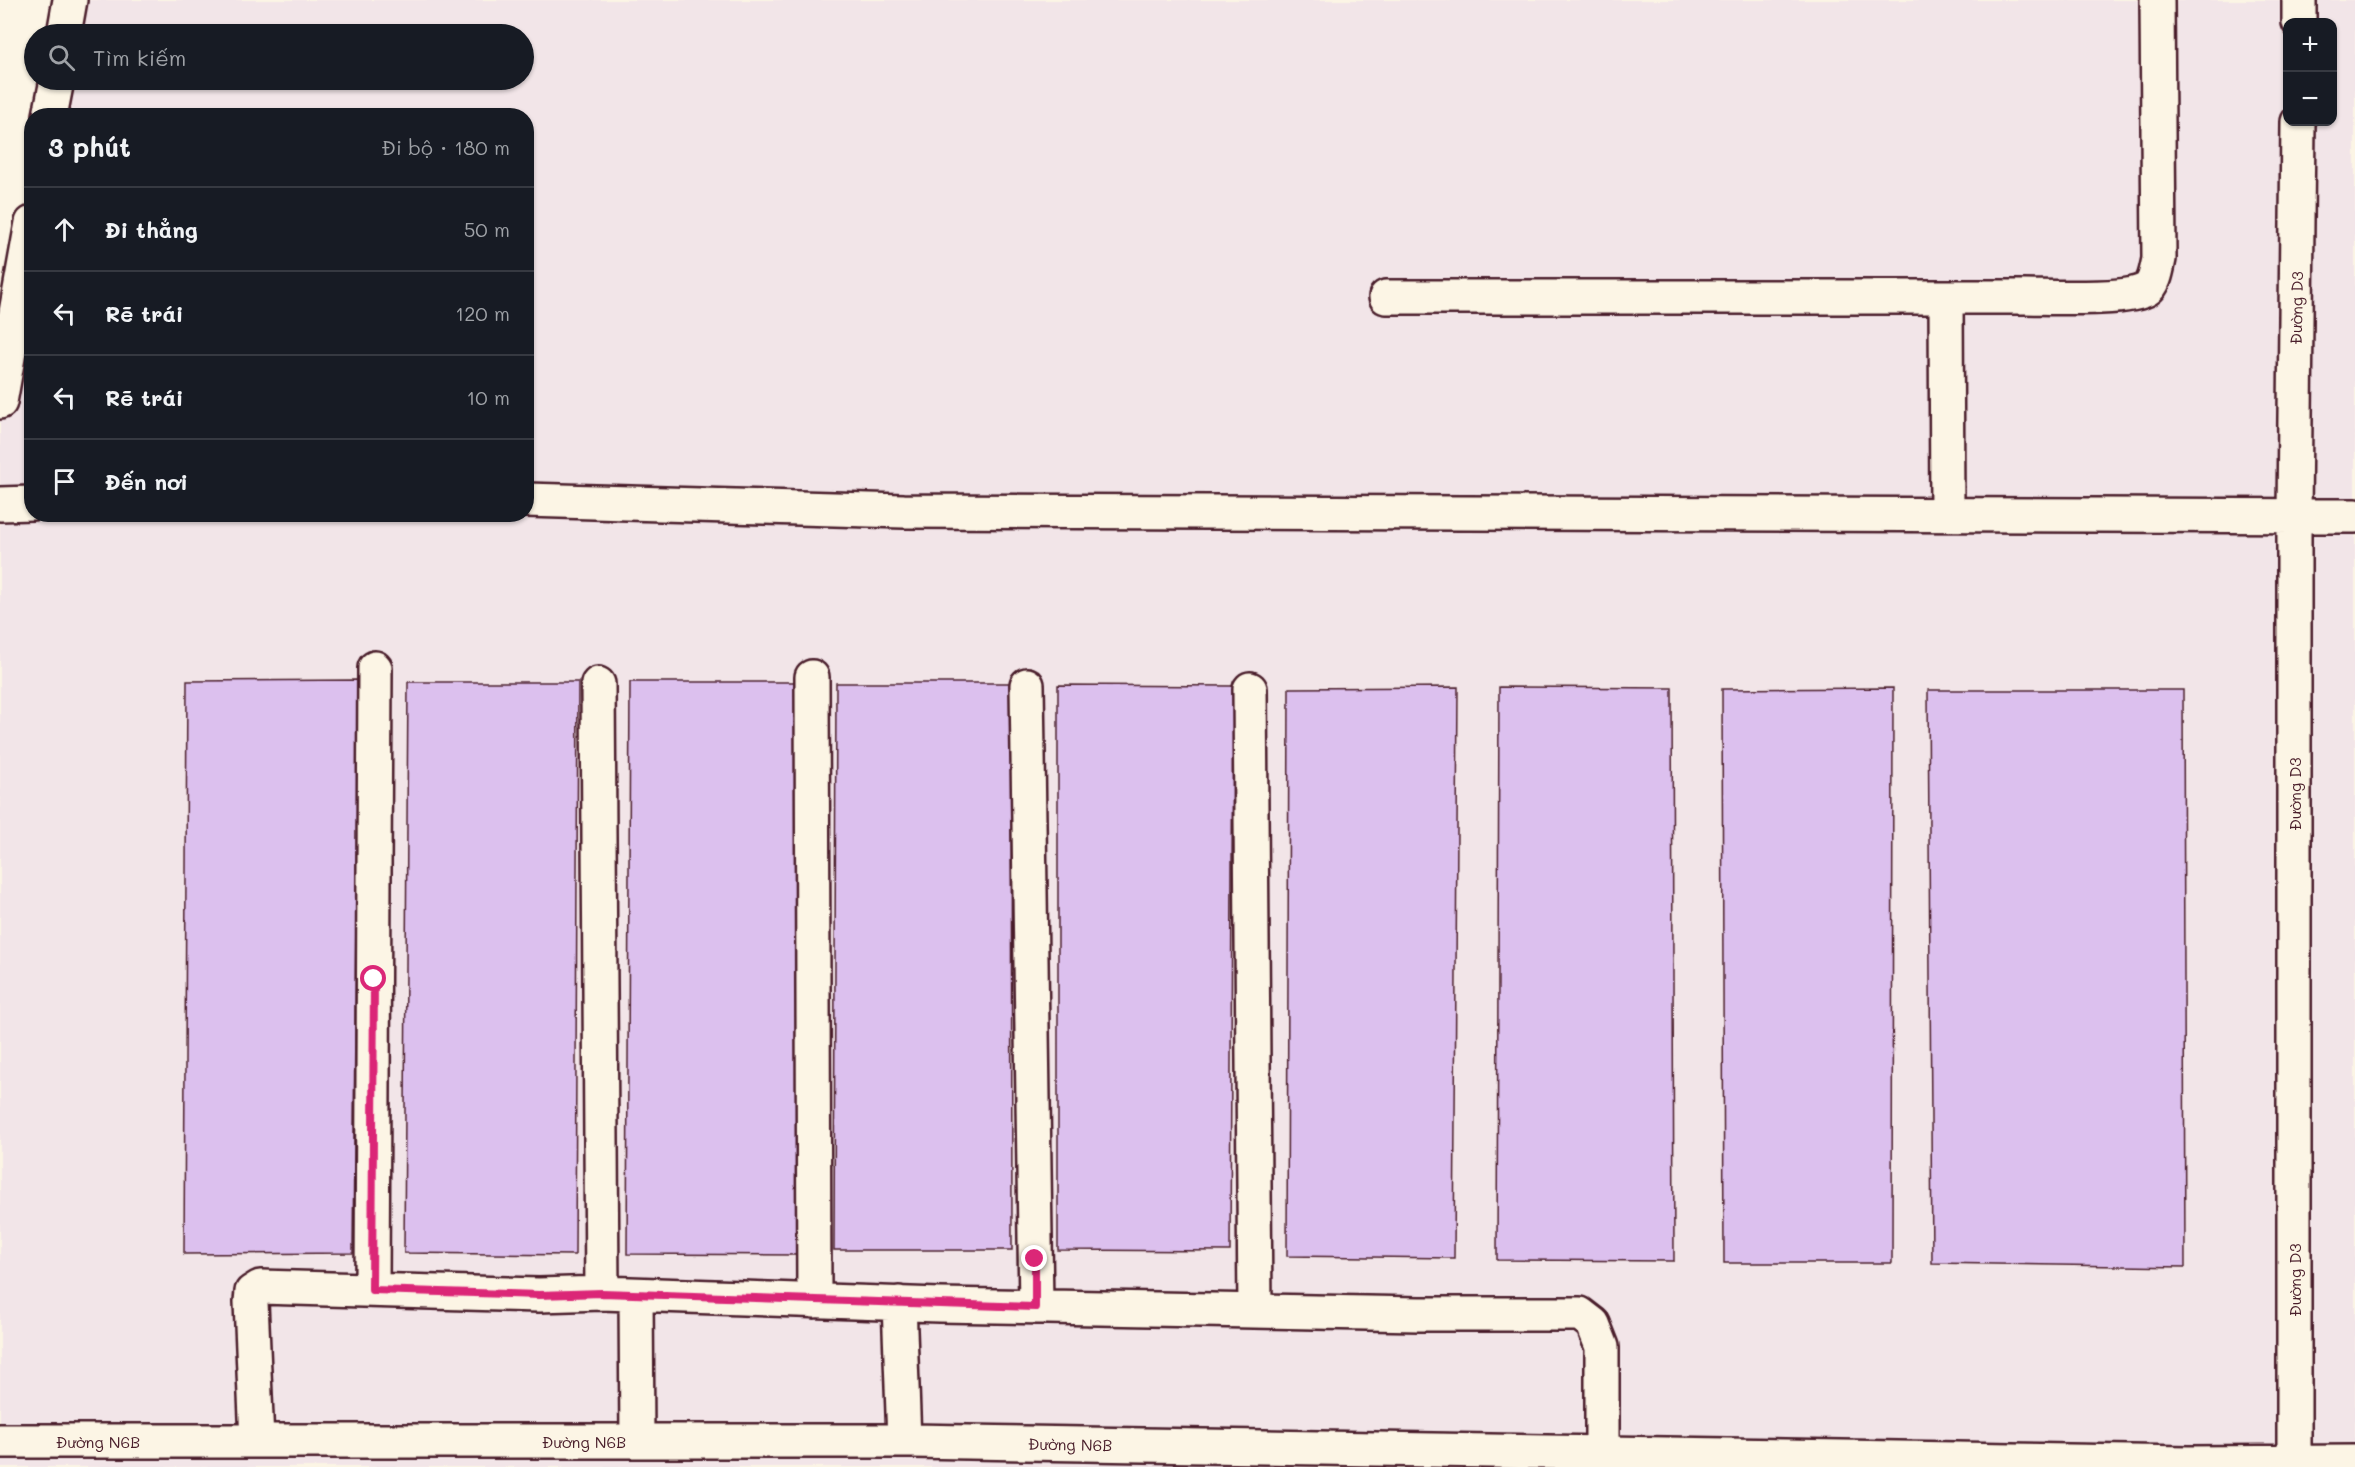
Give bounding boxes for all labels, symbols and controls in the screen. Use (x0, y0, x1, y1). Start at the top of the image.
map controls (2283, 18, 2337, 126)
button: + (2283, 18, 2337, 72)
search box (24, 24, 534, 90)
icon: search (45, 41, 78, 74)
text: Tìm kiếm (93, 43, 186, 72)
button: − (2283, 72, 2337, 126)
text: 3 phút (48, 130, 131, 164)
text: Đi bộ · 180 m (381, 134, 510, 160)
icon: ahead (48, 213, 81, 246)
text: Đi thẳng (105, 215, 198, 244)
text: 50 m (464, 216, 510, 242)
street label: Đường D3 (2285, 271, 2307, 345)
icon: left (48, 297, 81, 330)
text: Rẽ trái (105, 299, 183, 328)
text: 120 m (455, 300, 510, 326)
icon: left (48, 381, 81, 414)
text: Rẽ trái (105, 383, 183, 412)
text: 10 m (466, 384, 510, 410)
icon: arrive (48, 465, 81, 498)
text: Đến nơi (105, 467, 188, 496)
street label: Đường D3 (2284, 757, 2305, 831)
route start (360, 965, 386, 991)
street label: Đường D3 (2284, 1243, 2305, 1317)
route end (1021, 1245, 1047, 1271)
street label: Đường N6B (56, 1431, 140, 1452)
street label: Đường N6B (542, 1431, 626, 1452)
street label: Đường N6B (1028, 1433, 1112, 1455)

